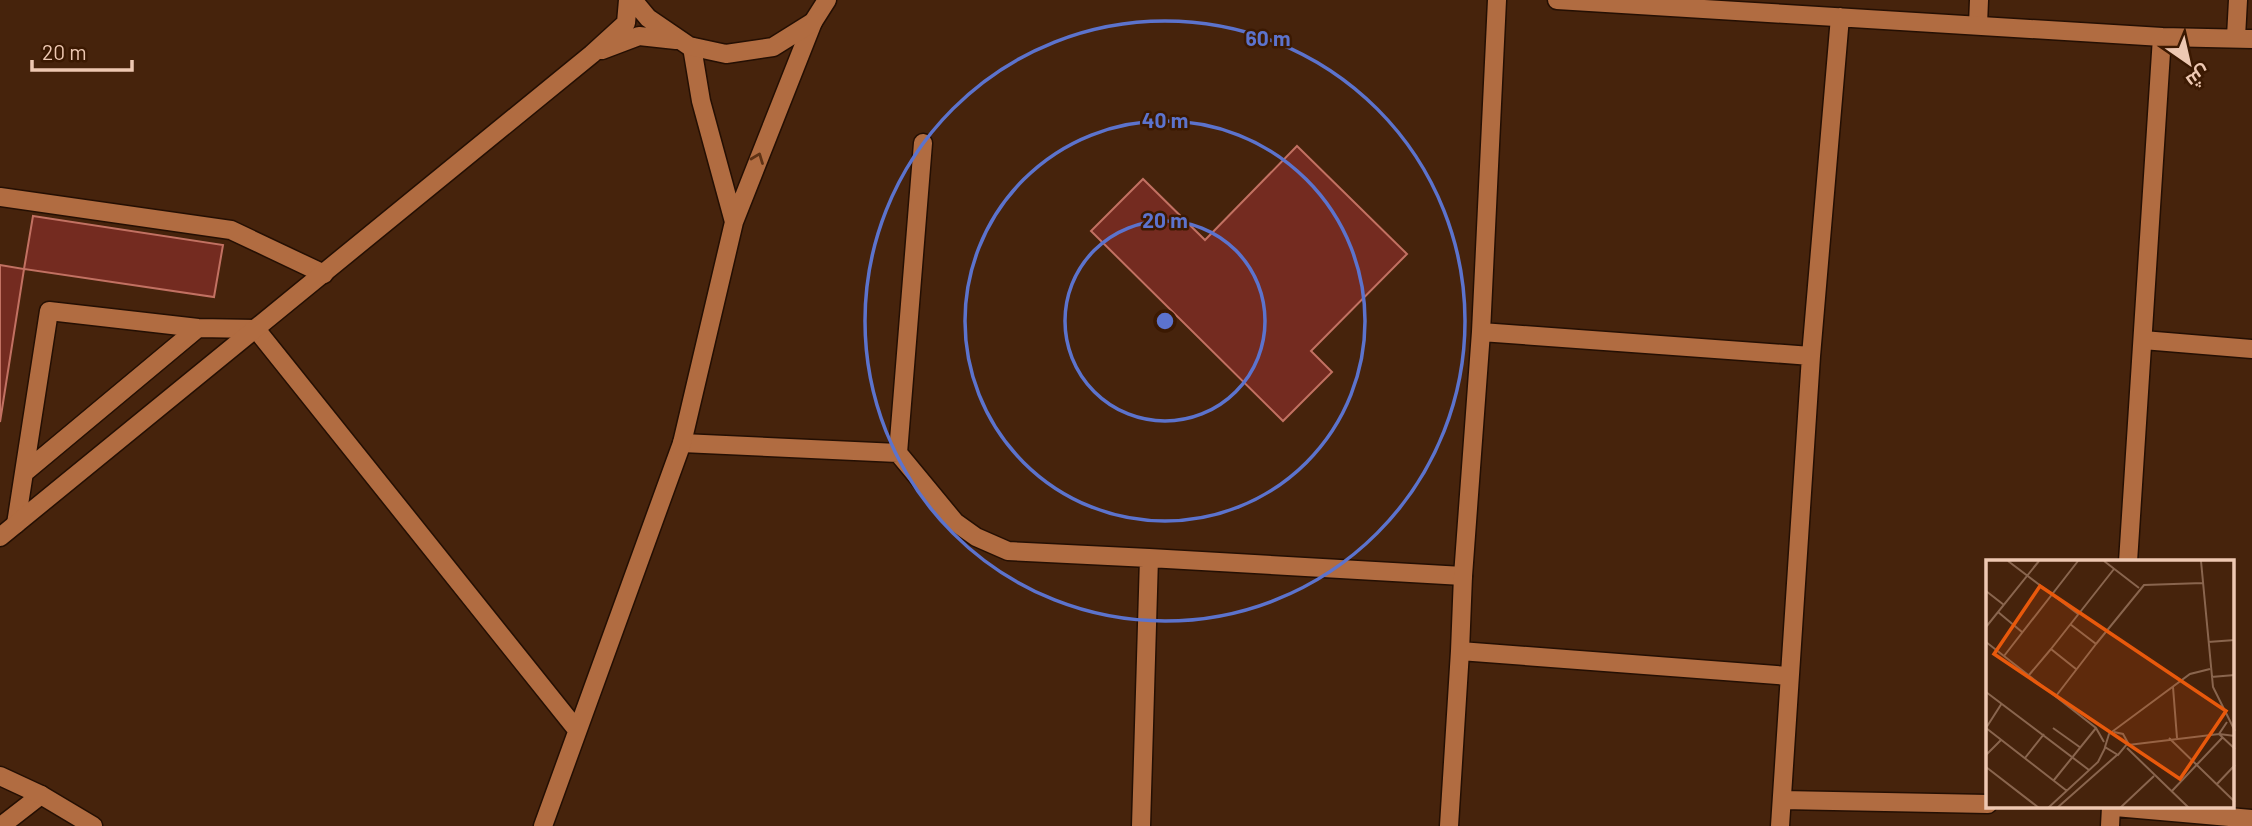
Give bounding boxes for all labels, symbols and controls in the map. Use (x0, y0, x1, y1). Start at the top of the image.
text: 60 m (1246, 25, 1290, 50)
scale bar (32, 28, 131, 72)
north arrow (2154, 28, 2224, 98)
text: 20 m (42, 39, 87, 64)
text: ش (2182, 60, 2215, 94)
text: 40 m (1142, 107, 1188, 132)
one-way arrow (750, 153, 764, 165)
text: 20 m (1142, 207, 1188, 232)
centre of rings (1153, 309, 1177, 333)
inset map (1986, 560, 2234, 808)

